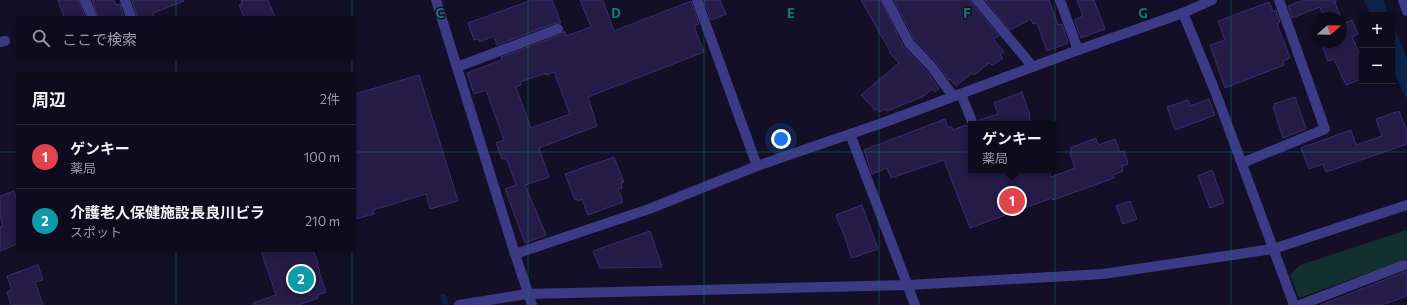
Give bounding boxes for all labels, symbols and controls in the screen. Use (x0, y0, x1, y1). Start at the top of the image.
text: C (436, 5, 445, 21)
text: D (611, 5, 621, 21)
text: E (787, 5, 795, 21)
text: F (963, 5, 971, 21)
text: G (1138, 5, 1148, 21)
north arrow (1311, 12, 1347, 48)
map controls (1359, 12, 1395, 84)
button: + (1359, 12, 1395, 48)
search box (16, 16, 356, 60)
icon: search (30, 27, 52, 49)
text: ここで検索 (62, 30, 137, 48)
button: − (1359, 48, 1395, 84)
text: 周辺 (32, 89, 66, 110)
text: 2件 (320, 91, 340, 107)
popup (968, 121, 1056, 173)
your location (771, 129, 791, 149)
text: ゲンキー (982, 129, 1042, 147)
text: ゲンキー (70, 139, 130, 157)
text: 1 (42, 149, 48, 165)
text: 100 m (304, 149, 340, 165)
text: 薬局 (982, 150, 1008, 166)
text: 薬局 (70, 160, 96, 176)
pin: 1 (999, 186, 1025, 216)
text: 介護老人保健施設長良川ビラ (70, 203, 265, 221)
text: 2 (41, 213, 49, 229)
text: 210 m (305, 213, 340, 229)
text: スポット (70, 224, 122, 240)
pin: 2 (288, 264, 314, 294)

